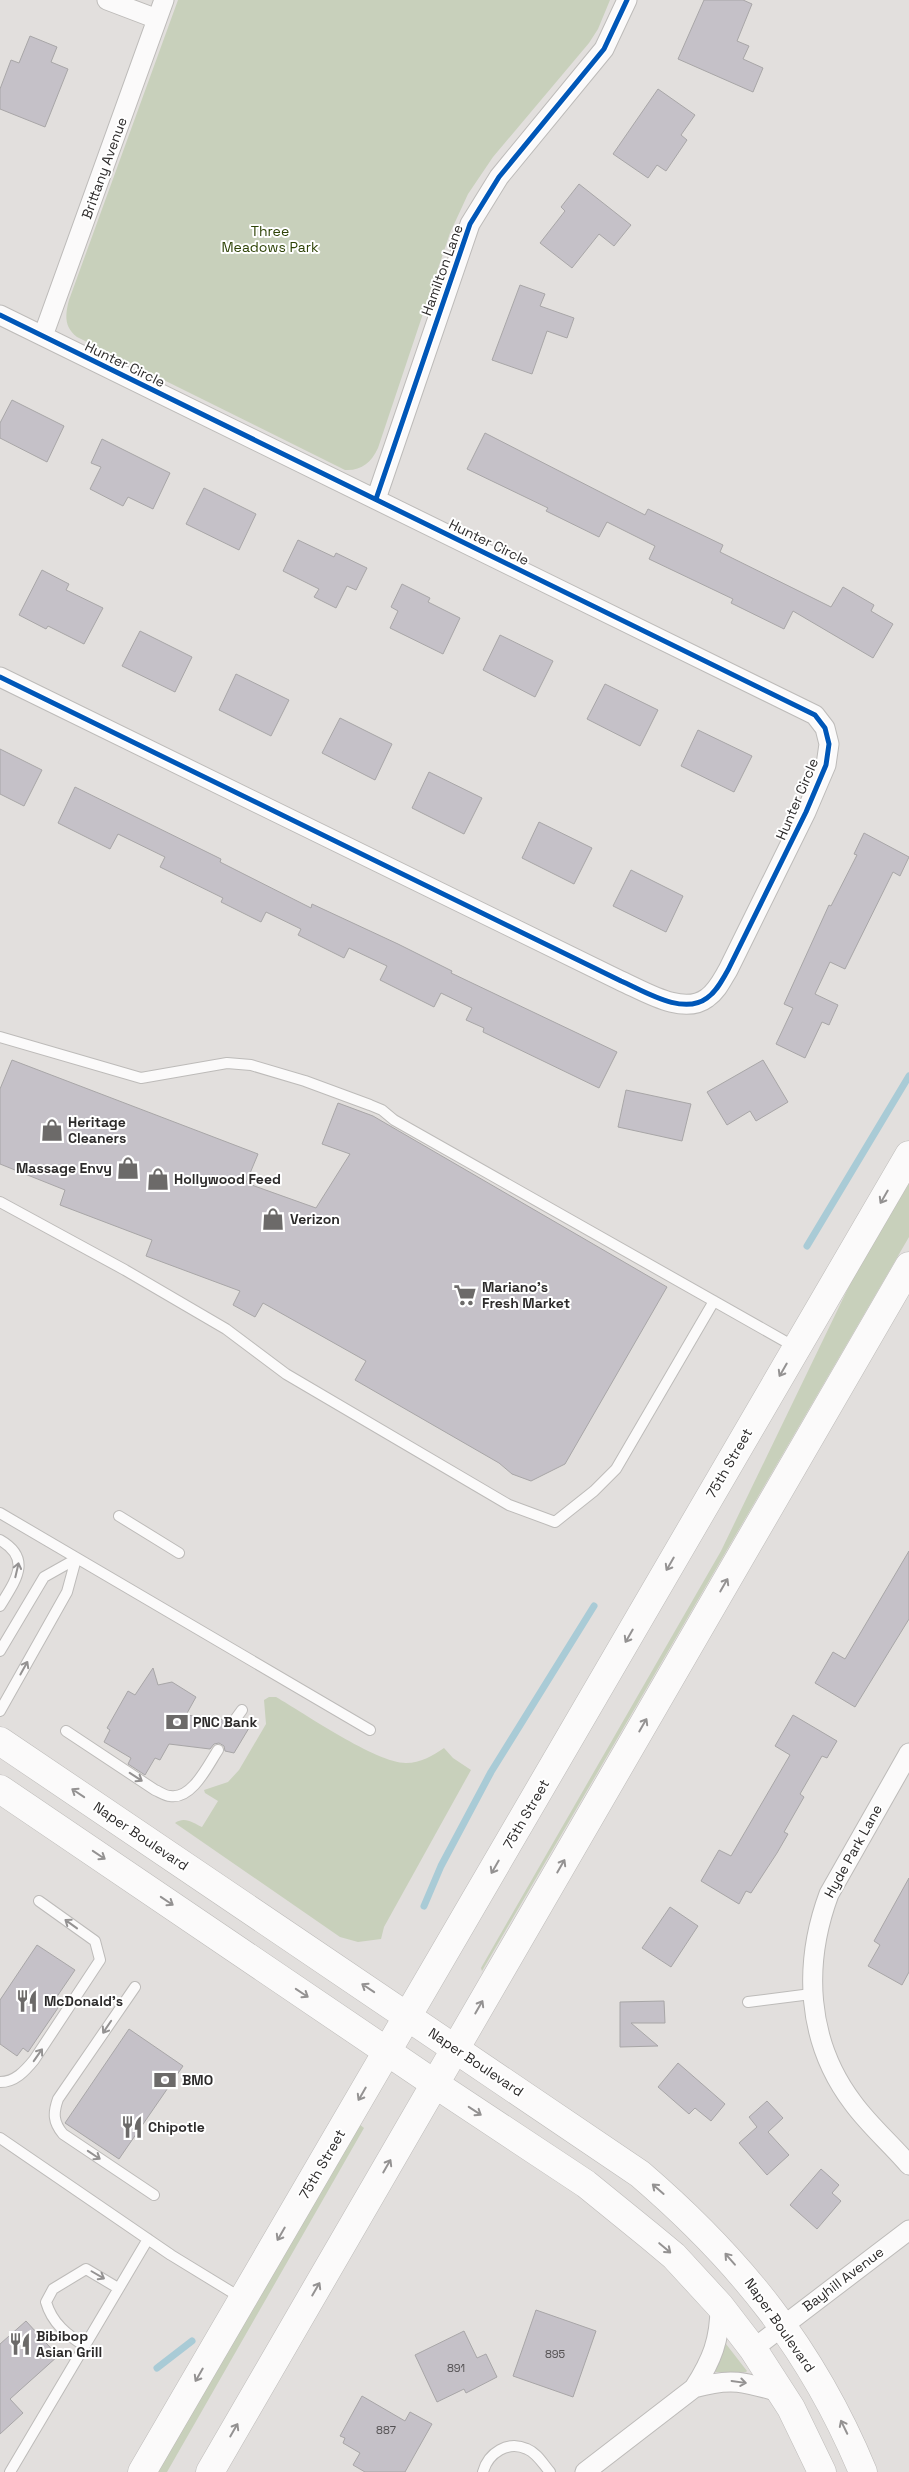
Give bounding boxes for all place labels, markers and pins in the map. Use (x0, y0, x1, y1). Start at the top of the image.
place label: Heritage Cleaners (68, 1113, 126, 1147)
shop icon: Heritage Cleaners (39, 1117, 65, 1143)
shop icon: Massage Envy (115, 1155, 141, 1181)
place label: Massage Envy (16, 1159, 112, 1177)
shop icon: Hollywood Feed (145, 1166, 171, 1192)
place label: Hollywood Feed (174, 1170, 281, 1188)
shop icon: Verizon (260, 1206, 286, 1232)
place label: Verizon (290, 1210, 340, 1228)
place label: Mariano's Fresh Market (482, 1278, 570, 1312)
supermarket icon: Mariano's Fresh Market (452, 1282, 478, 1308)
bank icon: PNC Bank (164, 1709, 190, 1735)
place label: PNC Bank (193, 1713, 257, 1731)
restaurant icon: McDonald's (14, 1988, 40, 2014)
place label: McDonald's (44, 1992, 123, 2010)
bank icon: BMO (152, 2067, 178, 2093)
place label: BMO (182, 2071, 213, 2089)
restaurant icon: Chipotle (119, 2114, 145, 2140)
place label: Chipotle (148, 2118, 205, 2136)
place label: Bibibop Asian Grill (36, 2327, 102, 2361)
restaurant icon: Bibibop Asian Grill (7, 2331, 33, 2357)

